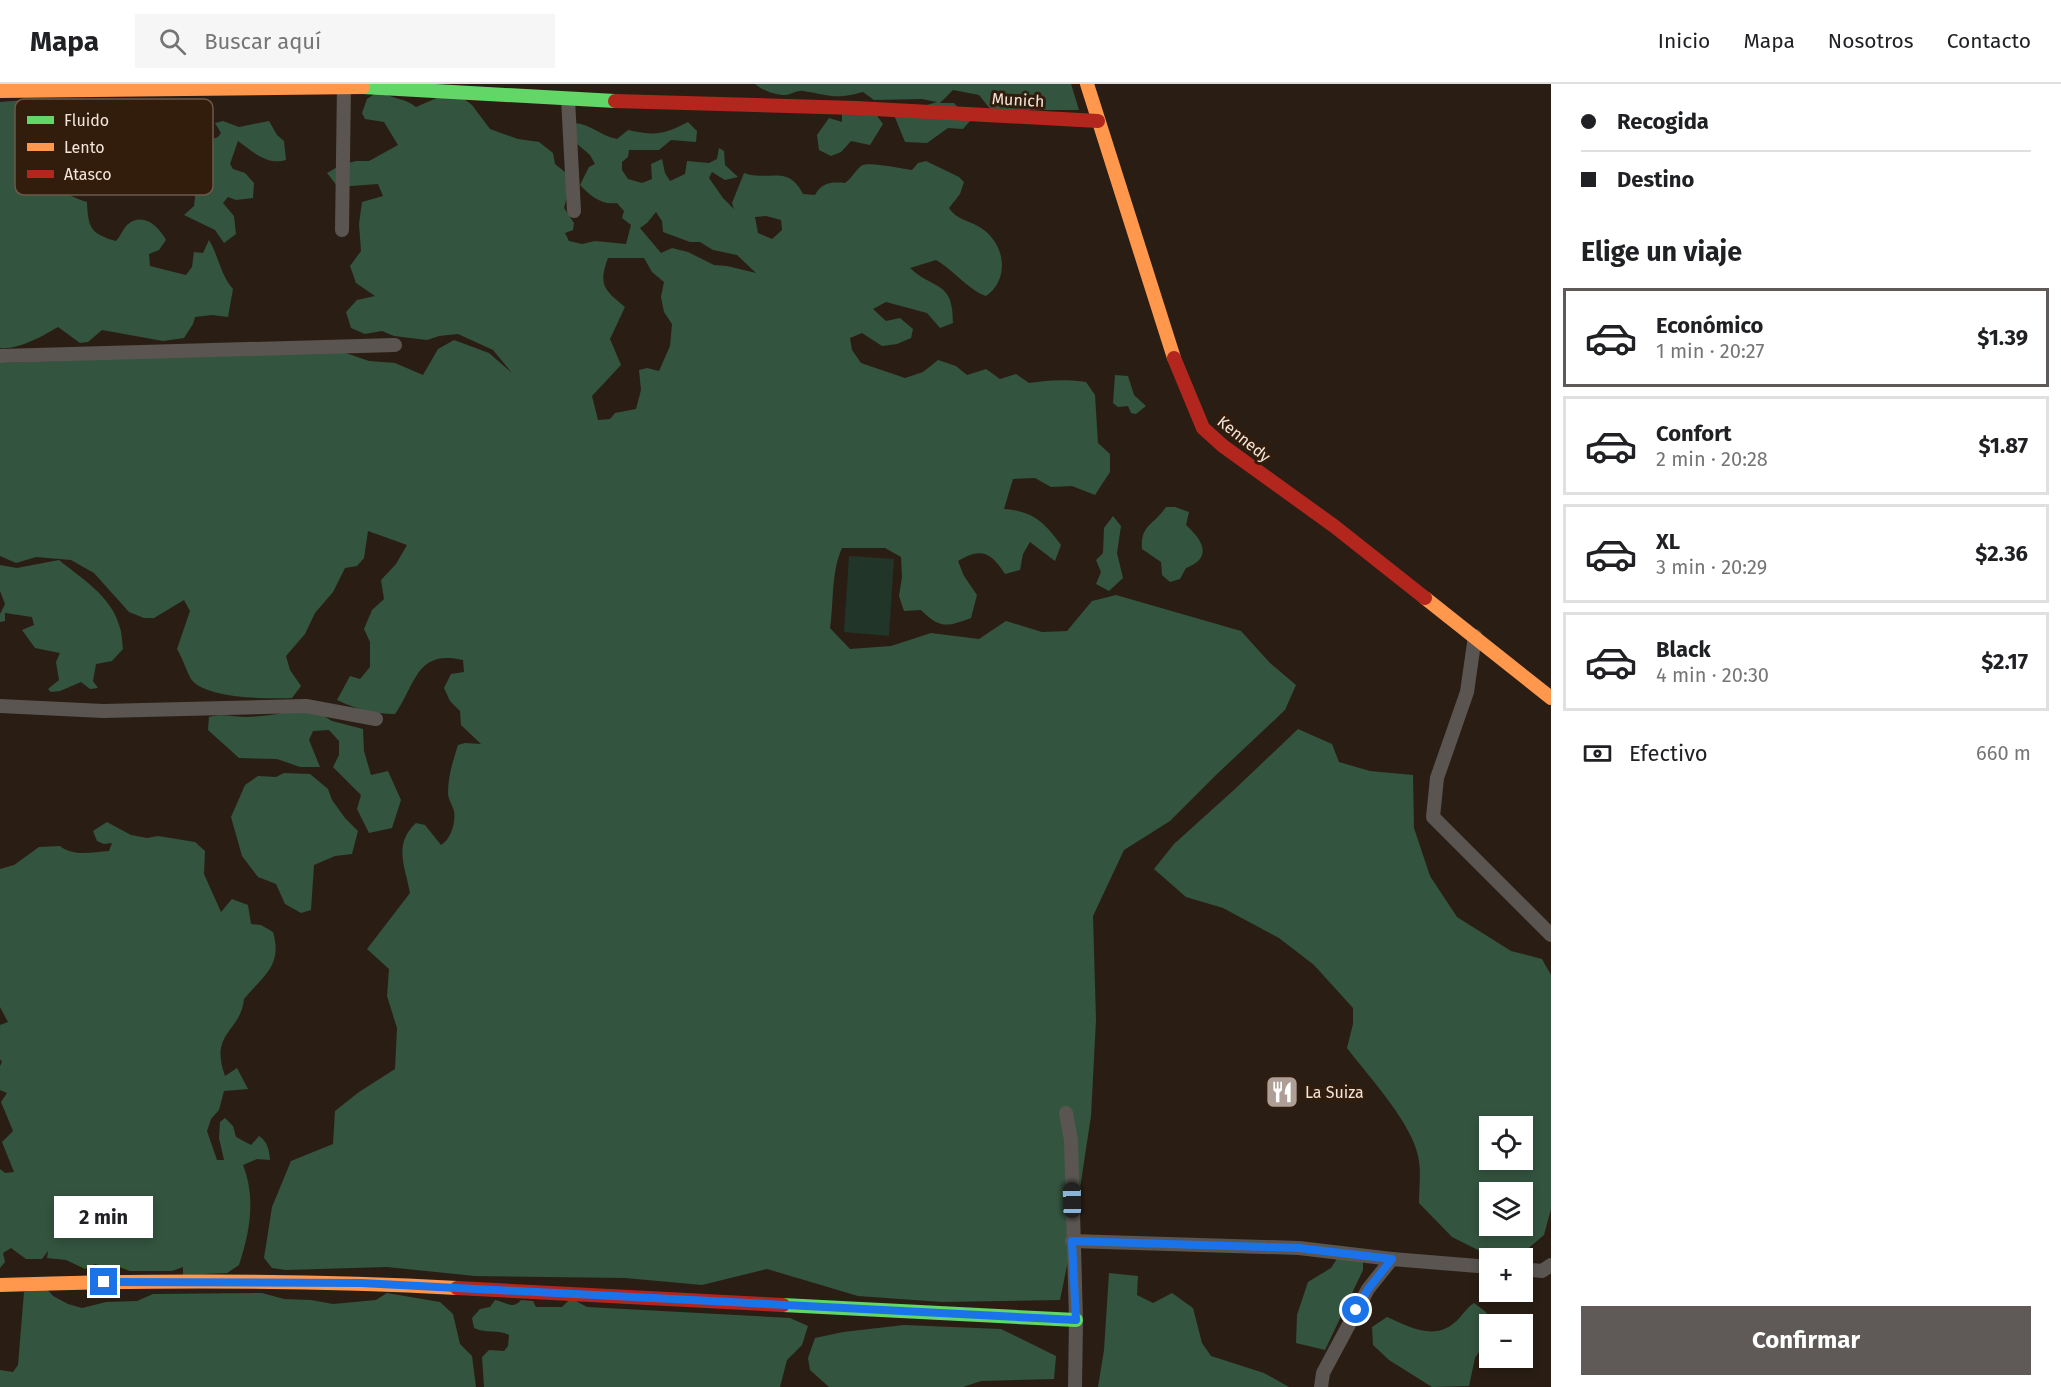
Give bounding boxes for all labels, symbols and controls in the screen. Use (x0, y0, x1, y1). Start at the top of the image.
search box (135, 14, 555, 68)
text: Mapa (30, 25, 99, 58)
icon: search (156, 25, 189, 58)
text: Buscar aquí (204, 28, 321, 55)
text: Inicio (1658, 28, 1710, 54)
text: Mapa (1743, 28, 1795, 54)
text: Nosotros (1828, 28, 1914, 54)
text: Contacto (1947, 28, 2031, 54)
street label: Munich (991, 89, 1045, 111)
legend (15, 99, 213, 195)
text: Recogida (1617, 108, 1709, 135)
text: Fluido (64, 111, 109, 130)
text: Lento (64, 138, 105, 157)
text: Atasco (64, 165, 112, 184)
text: Destino (1617, 166, 1694, 193)
text: Elige un viaje (1581, 236, 1742, 268)
icon: car (1584, 311, 1638, 365)
text: Económico (1656, 312, 1763, 339)
text: $1.39 (1977, 324, 2028, 351)
text: 1 min · 20:27 (1656, 339, 1764, 363)
street label: Kennedy (1214, 412, 1274, 466)
icon: car (1584, 419, 1638, 473)
text: Confort (1656, 420, 1732, 447)
text: $1.87 (1978, 432, 2028, 459)
text: 2 min · 20:28 (1656, 447, 1768, 471)
icon: car (1584, 527, 1638, 581)
text: XL (1656, 528, 1680, 555)
text: $2.36 (1975, 540, 2028, 567)
text: 3 min · 20:29 (1656, 555, 1767, 579)
icon: car (1584, 635, 1638, 689)
text: Black (1656, 636, 1711, 663)
text: $2.17 (1981, 648, 2028, 675)
text: 4 min · 20:30 (1656, 663, 1769, 687)
icon: cash (1581, 737, 1614, 770)
text: Efectivo (1629, 740, 1708, 767)
text: 660 m (1976, 741, 2031, 765)
restaurant icon: La Suiza (1264, 1074, 1300, 1110)
place label: La Suiza (1305, 1083, 1364, 1102)
map controls (1479, 1116, 1533, 1368)
button: locate (1479, 1116, 1533, 1170)
car (1063, 1182, 1081, 1218)
button: layers (1479, 1182, 1533, 1236)
callout: 2 min (54, 1195, 154, 1237)
text: 2 min (79, 1205, 128, 1229)
button: + (1479, 1248, 1533, 1302)
route end (90, 1268, 117, 1295)
route start (1342, 1296, 1369, 1323)
button: Confirmar (1581, 1306, 2031, 1375)
button: − (1479, 1314, 1533, 1368)

